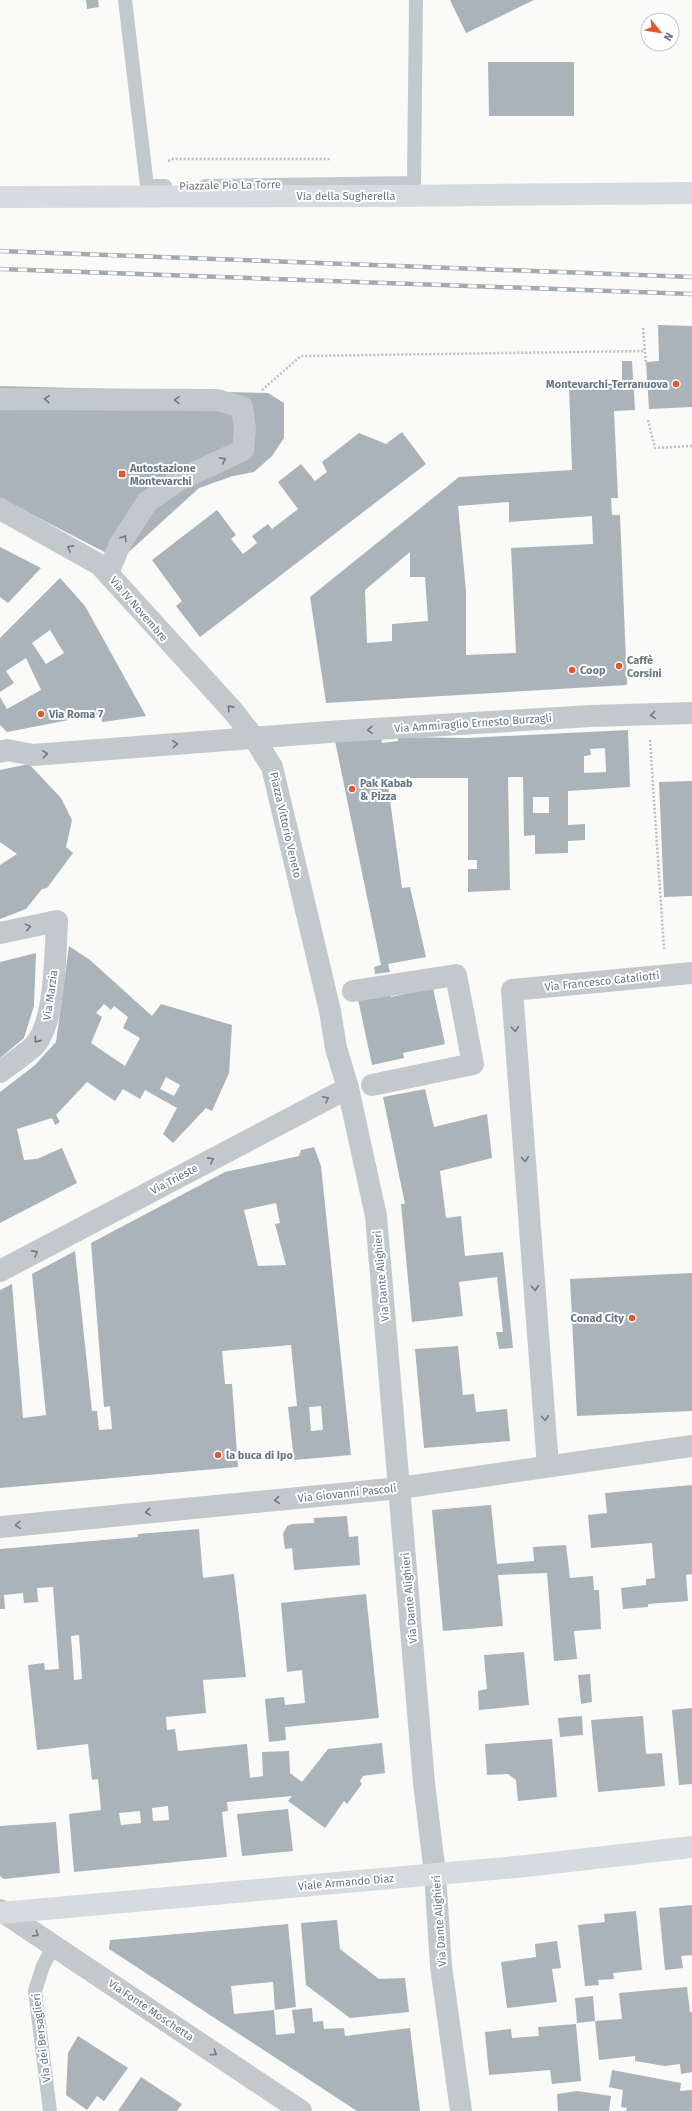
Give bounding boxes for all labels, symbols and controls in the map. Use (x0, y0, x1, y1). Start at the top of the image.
north arrow (640, 12, 680, 52)
text: N (661, 30, 676, 43)
street label: Piazzale Pio La Torre (179, 178, 281, 193)
street label: Via della Sugherella (297, 190, 395, 203)
place label: Montevarchi-Terranuova (546, 378, 668, 391)
marker: Montevarchi-Terranuova (671, 379, 681, 389)
one-way arrow (44, 395, 50, 403)
one-way arrow (174, 396, 180, 404)
one-way arrow (219, 457, 226, 465)
place label: Autostazione Montevarchi (129, 462, 196, 488)
marker: Autostazione Montevarchi (117, 469, 127, 479)
one-way arrow (119, 535, 127, 542)
one-way arrow (67, 545, 74, 552)
street label: Via IV Novembre (107, 574, 170, 644)
place label: Caffè Corsini (627, 654, 662, 680)
marker: Caffè Corsini (614, 661, 624, 671)
place label: Coop (580, 664, 606, 677)
marker: Coop (567, 665, 577, 675)
one-way arrow (227, 705, 235, 713)
place label: Via Roma 7 (48, 708, 103, 721)
marker: Via Roma 7 (36, 709, 46, 719)
one-way arrow (650, 711, 656, 720)
street label: Via Ammiraglio Ernesto Burzagli (394, 712, 552, 735)
one-way arrow (367, 725, 373, 734)
one-way arrow (172, 739, 178, 748)
one-way arrow (42, 749, 48, 758)
street label: Piazza Vittorio Veneto (267, 771, 304, 879)
place label: Pak Kabab & Pizza (360, 777, 413, 803)
marker: Pak Kabab & Pizza (347, 784, 357, 794)
one-way arrow (25, 924, 31, 932)
street label: Via Marzia (41, 969, 60, 1021)
street label: Via Francesco Cataliotti (544, 969, 660, 994)
one-way arrow (511, 1026, 520, 1032)
one-way arrow (35, 1036, 42, 1043)
one-way arrow (322, 1096, 330, 1104)
one-way arrow (520, 1156, 529, 1162)
one-way arrow (207, 1157, 215, 1164)
street label: Via Trieste (148, 1162, 200, 1197)
street label: Via Dante Alighieri (371, 1230, 392, 1322)
one-way arrow (30, 1250, 38, 1258)
one-way arrow (530, 1285, 539, 1291)
place label: Conad City (571, 1312, 624, 1325)
marker: Conad City (627, 1313, 637, 1323)
one-way arrow (540, 1415, 549, 1421)
place label: la buca di Ipo (226, 1449, 294, 1462)
marker: la buca di Ipo (213, 1450, 223, 1460)
street label: Via Giovanni Pascoli (297, 1482, 397, 1505)
one-way arrow (274, 1495, 280, 1504)
one-way arrow (145, 1508, 151, 1517)
one-way arrow (15, 1520, 21, 1529)
street label: Via Dante Alighieri (399, 1552, 420, 1644)
street label: Viale Armando Diaz (297, 1872, 395, 1893)
street label: Via Dante Alighieri (430, 1875, 449, 1967)
one-way arrow (32, 1929, 39, 1936)
street label: Via Fonte Moschetta (105, 1977, 196, 2044)
street label: Via dei Bersaglieri (30, 1993, 53, 2083)
one-way arrow (210, 2048, 217, 2055)

